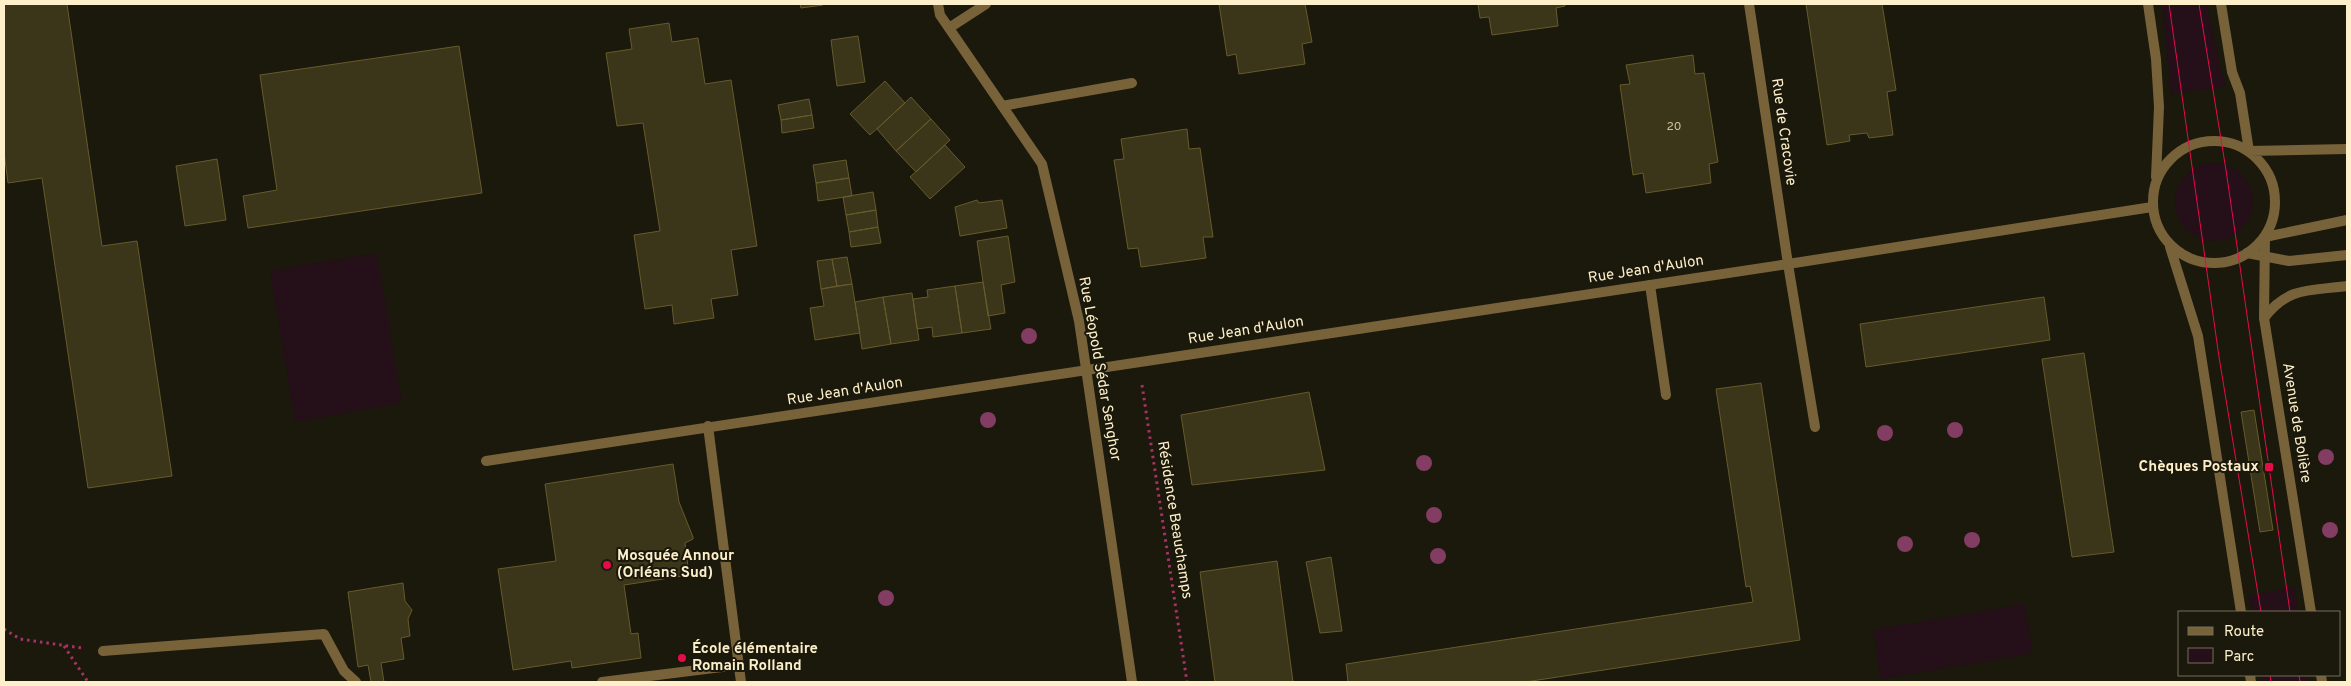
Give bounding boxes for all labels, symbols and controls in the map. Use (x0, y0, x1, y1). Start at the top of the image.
street label: Rue de Cracovie (1766, 77, 1800, 187)
house number: 20 (1666, 119, 1682, 135)
street label: Rue Jean d'Aulon (1587, 251, 1705, 289)
street label: Rue Léopold Sédar Senghor (1073, 275, 1125, 463)
street label: Rue Jean d'Aulon (1187, 312, 1305, 350)
street label: Avenue de Bolière (2277, 362, 2315, 484)
street label: Rue Jean d'Aulon (786, 373, 904, 411)
street label: Résidence Beauchamps (1152, 440, 1196, 600)
place label: Chèques Postaux (2139, 458, 2259, 477)
marker: Chèques Postaux (2263, 461, 2275, 473)
place label: Mosquée Annour (Orléans Sud) (617, 547, 735, 583)
marker: Mosquée Annour (Orléans Sud) (601, 559, 613, 571)
legend (2178, 611, 2341, 676)
text: Route (2224, 623, 2264, 642)
place label: École élémentaire Romain Rolland (692, 639, 818, 676)
text: Parc (2224, 648, 2254, 667)
marker: École élémentaire Romain Rolland (676, 652, 688, 664)

